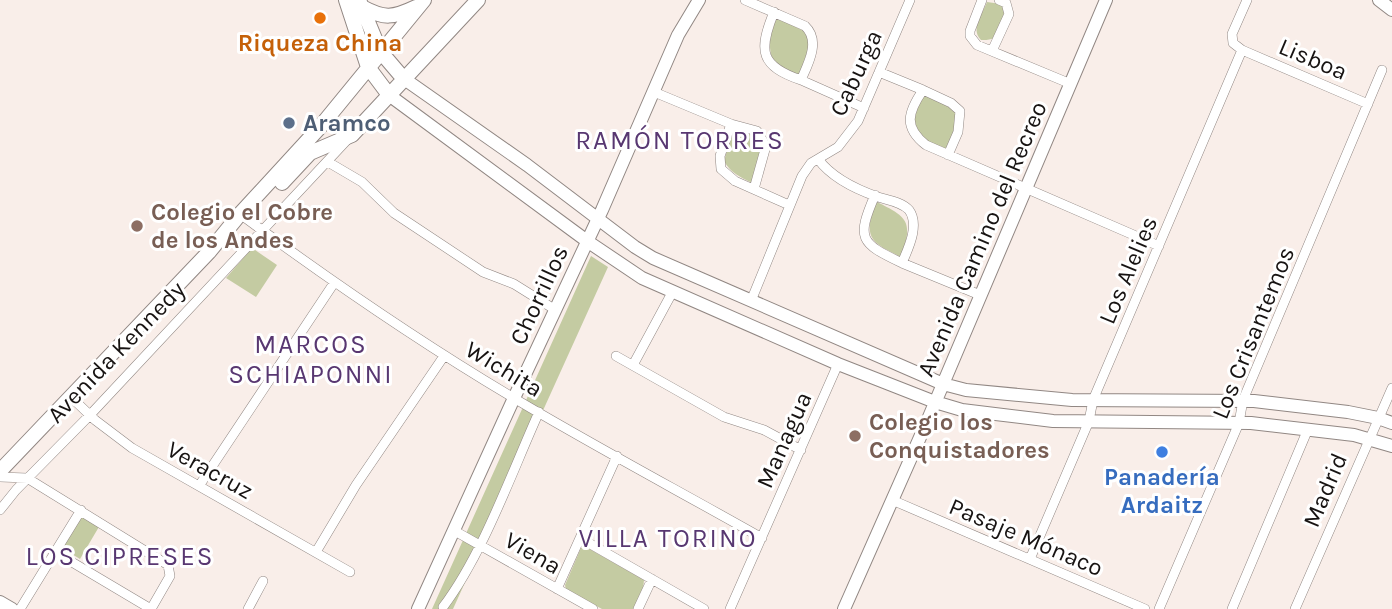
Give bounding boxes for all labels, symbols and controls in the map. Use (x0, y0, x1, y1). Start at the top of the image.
marker: Riqueza China (312, 10, 328, 26)
street label: Caburga (824, 26, 888, 120)
place label: Riqueza China (238, 29, 402, 57)
street label: Lisboa (1275, 32, 1351, 86)
street label: Avenida Camino del Recreo (911, 97, 1053, 381)
place label: Aramco (303, 109, 391, 137)
marker: Aramco (281, 115, 297, 131)
district label: RAMÓN TORRES (575, 124, 785, 156)
place label: Colegio el Cobre de los Andes (151, 198, 333, 254)
street label: Los Alelies (1093, 212, 1163, 328)
marker: Colegio el Cobre de los Andes (129, 218, 145, 234)
street label: Chorrillos (504, 241, 574, 349)
street label: Los Crisantemos (1206, 243, 1300, 423)
street label: Avenida Kennedy (41, 275, 191, 429)
district label: MARCOS SCHIAPONNI (228, 329, 394, 390)
street label: Wichita (460, 335, 548, 403)
street label: Managua (750, 387, 818, 493)
place label: Colegio los Conquistadores (869, 408, 1050, 464)
marker: Colegio los Conquistadores (847, 428, 863, 444)
street label: Veracruz (162, 435, 258, 505)
marker: Panadería Ardaitz (1154, 444, 1170, 460)
street label: Madrid (1297, 449, 1353, 531)
place label: Panadería Ardaitz (1104, 463, 1220, 519)
street label: Pasaje Mónaco (945, 492, 1107, 582)
district label: VILLA TORINO (579, 523, 757, 554)
street label: Viena (500, 526, 566, 580)
district label: LOS CIPRESES (25, 541, 215, 572)

